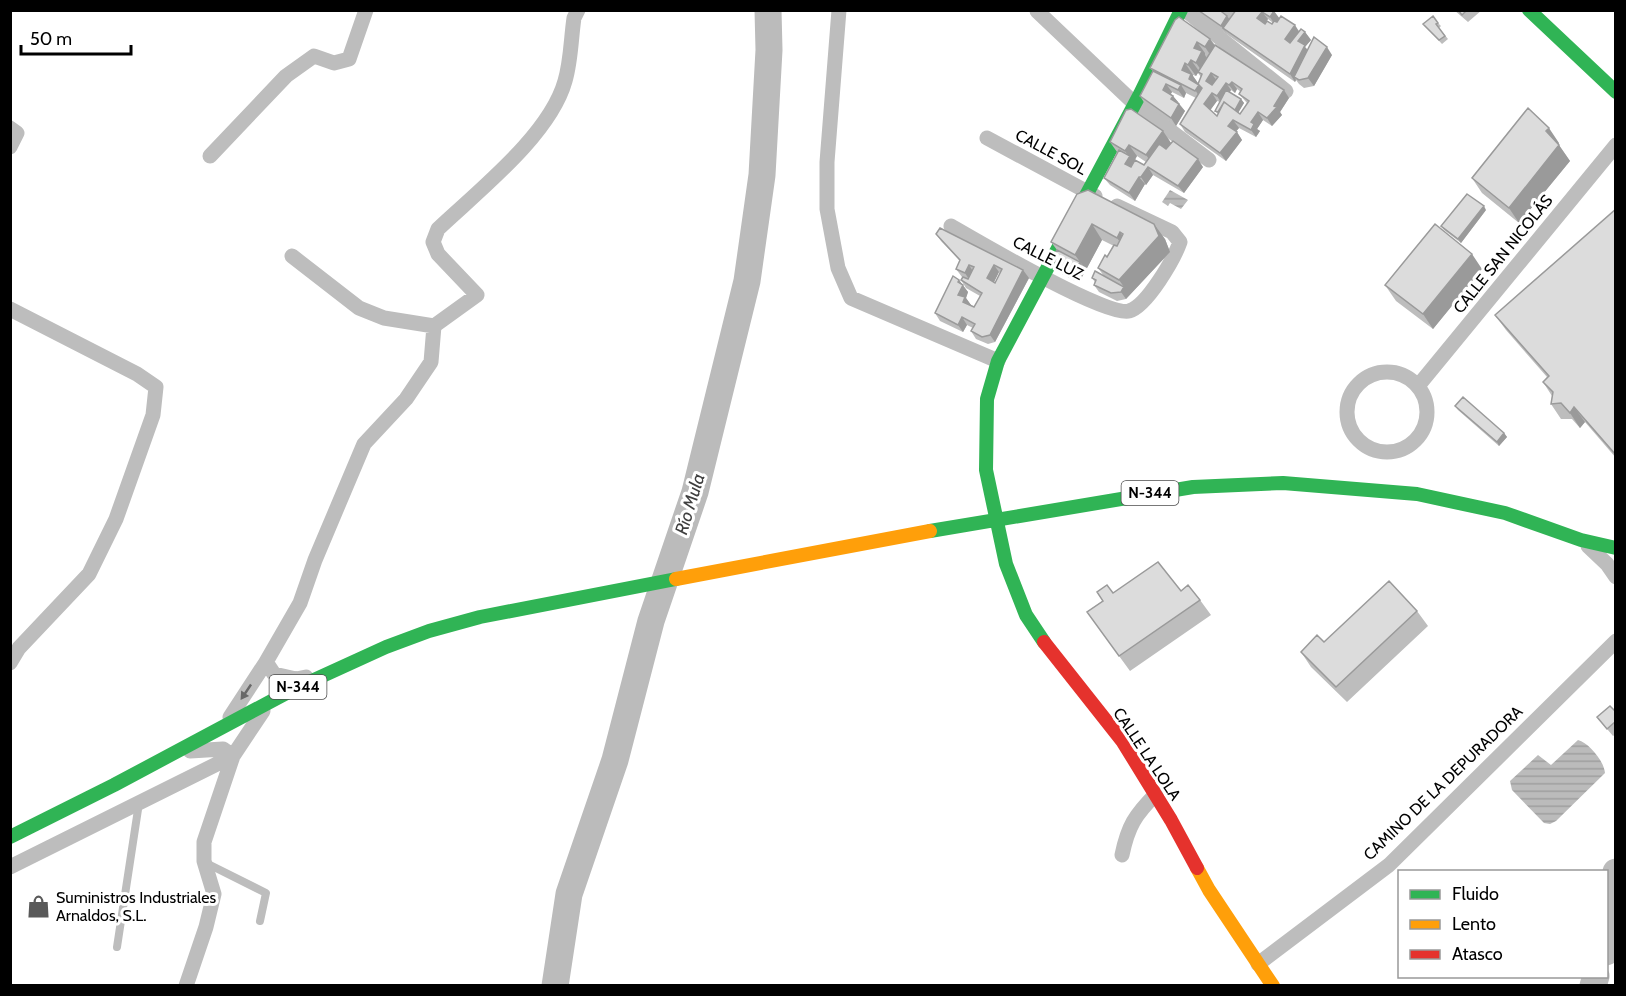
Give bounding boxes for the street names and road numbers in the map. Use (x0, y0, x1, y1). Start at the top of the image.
street label: CALLE SOL (1012, 125, 1090, 179)
street label: CALLE SAN NICOLÁS (1449, 191, 1557, 317)
street label: CALLE LUZ (1010, 232, 1086, 284)
road number: N-344 (1122, 481, 1178, 505)
road number: N-344 (270, 675, 326, 699)
street label: CAMINO DE LA DEPURADORA (1360, 702, 1527, 864)
street label: CALLE LA LOLA (1109, 704, 1185, 804)

